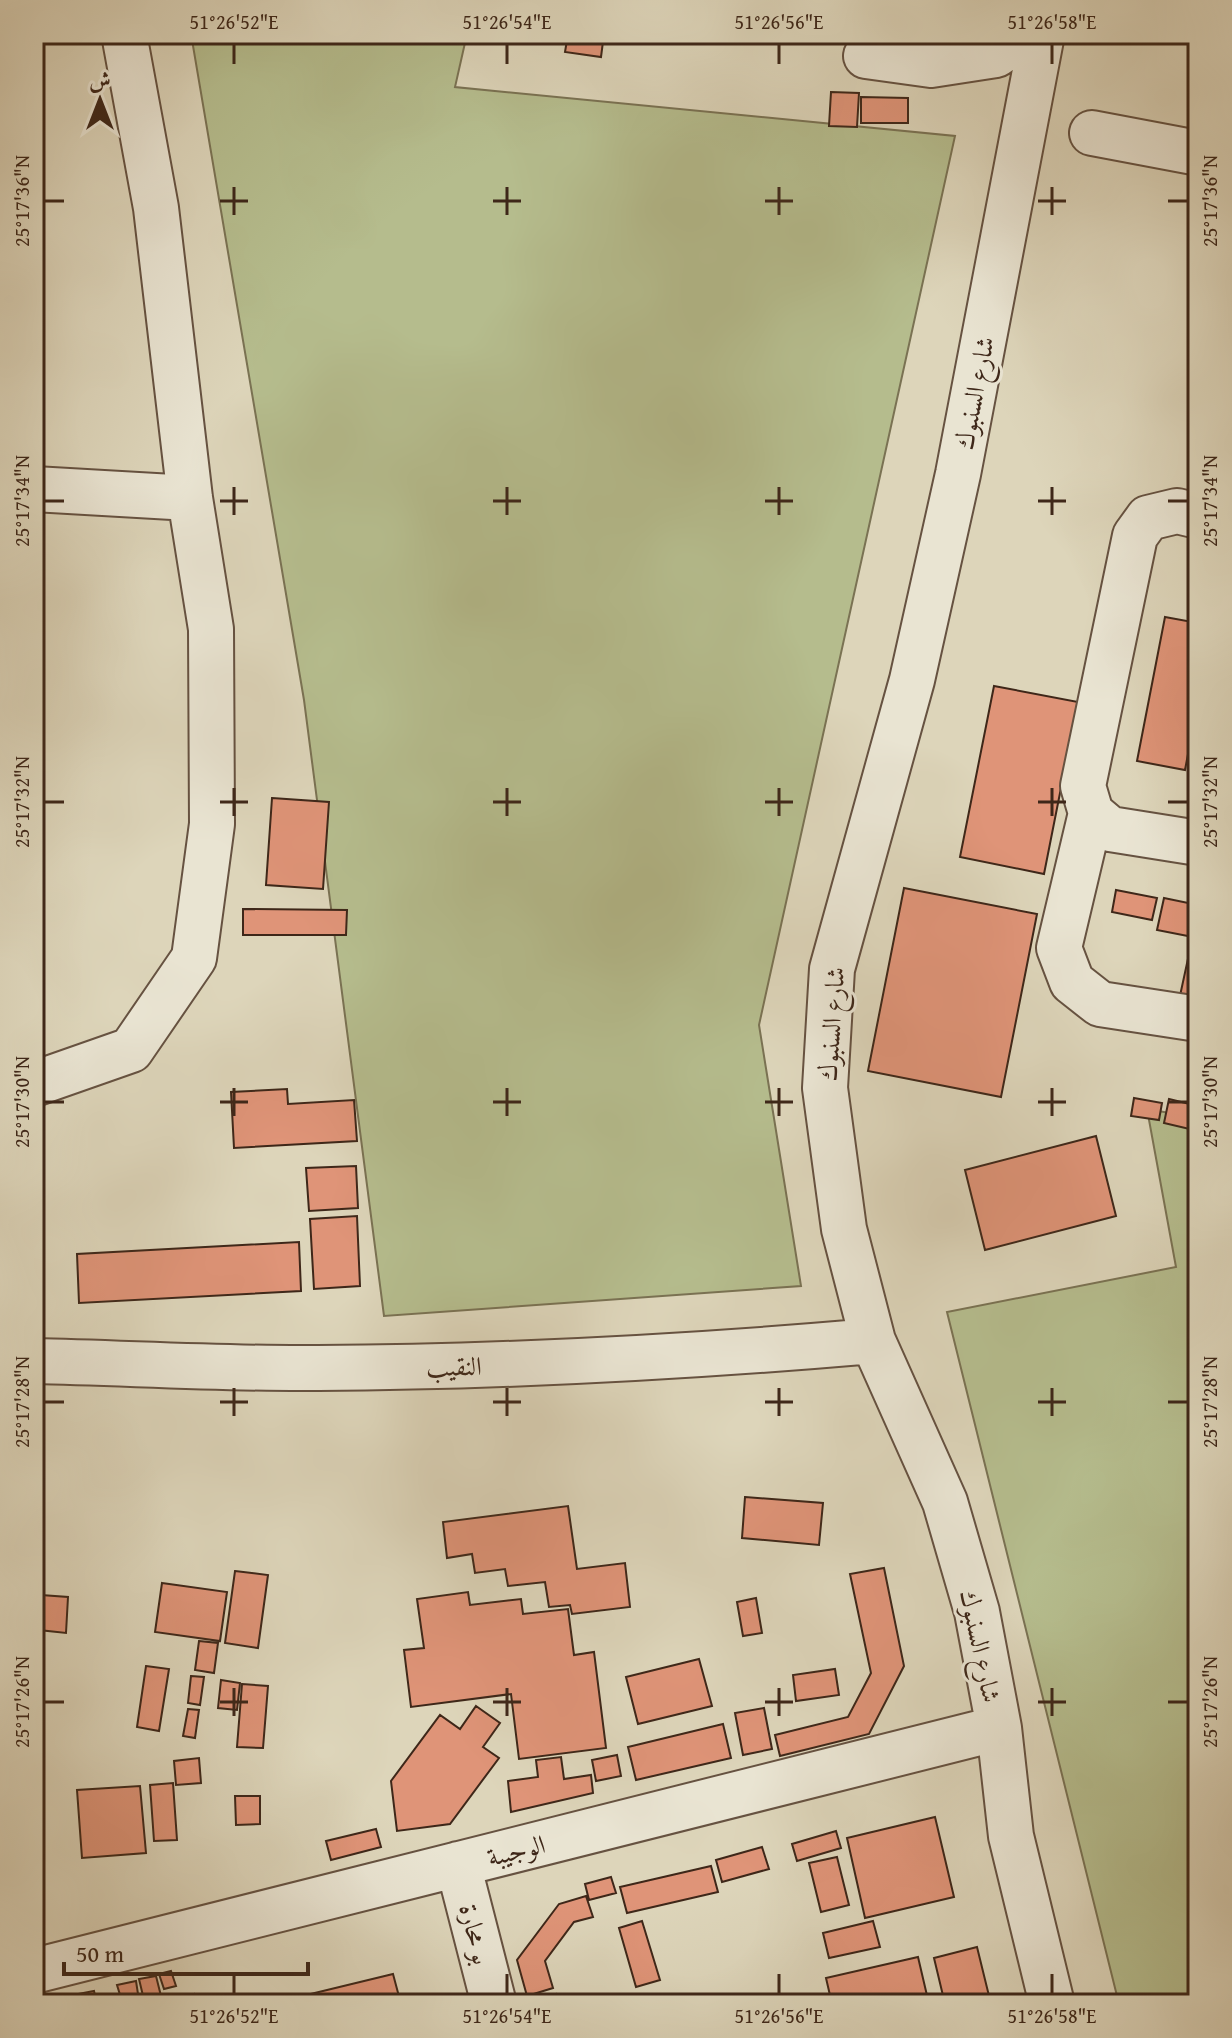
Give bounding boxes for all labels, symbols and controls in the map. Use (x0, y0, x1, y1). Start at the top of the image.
text: 51°26'52"E (190, 7, 278, 36)
text: 51°26'54"E (463, 7, 551, 36)
text: 51°26'56"E (735, 7, 823, 36)
text: 51°26'58"E (1008, 7, 1096, 36)
north arrow (60, 60, 140, 140)
text: ش (89, 64, 111, 96)
text: 25°17'36"N (7, 155, 36, 247)
text: 25°17'36"N (1195, 155, 1224, 247)
street label: شارع السنبوك (944, 333, 1007, 454)
text: 25°17'34"N (7, 455, 36, 547)
text: 25°17'34"N (1195, 455, 1224, 547)
text: 25°17'32"N (7, 756, 36, 848)
text: 25°17'32"N (1195, 756, 1224, 848)
street label: شارع السنبوك (808, 965, 857, 1083)
text: 25°17'30"N (7, 1056, 36, 1148)
text: 25°17'30"N (1195, 1056, 1224, 1148)
street label: النقيب (426, 1346, 482, 1386)
text: 25°17'28"N (7, 1356, 36, 1448)
text: 25°17'28"N (1195, 1356, 1224, 1448)
street label: شارع السنبوك (947, 1586, 1012, 1707)
text: 25°17'26"N (7, 1656, 36, 1748)
text: 25°17'26"N (1195, 1656, 1224, 1748)
street label: الوجيبة (483, 1824, 549, 1876)
street label: بو محارة (450, 1900, 502, 1968)
scale bar (64, 1926, 308, 1976)
text: 50 m (76, 1936, 124, 1971)
text: 51°26'52"E (190, 2001, 278, 2030)
text: 51°26'54"E (463, 2001, 551, 2030)
text: 51°26'56"E (735, 2001, 823, 2030)
text: 51°26'58"E (1008, 2001, 1096, 2030)

